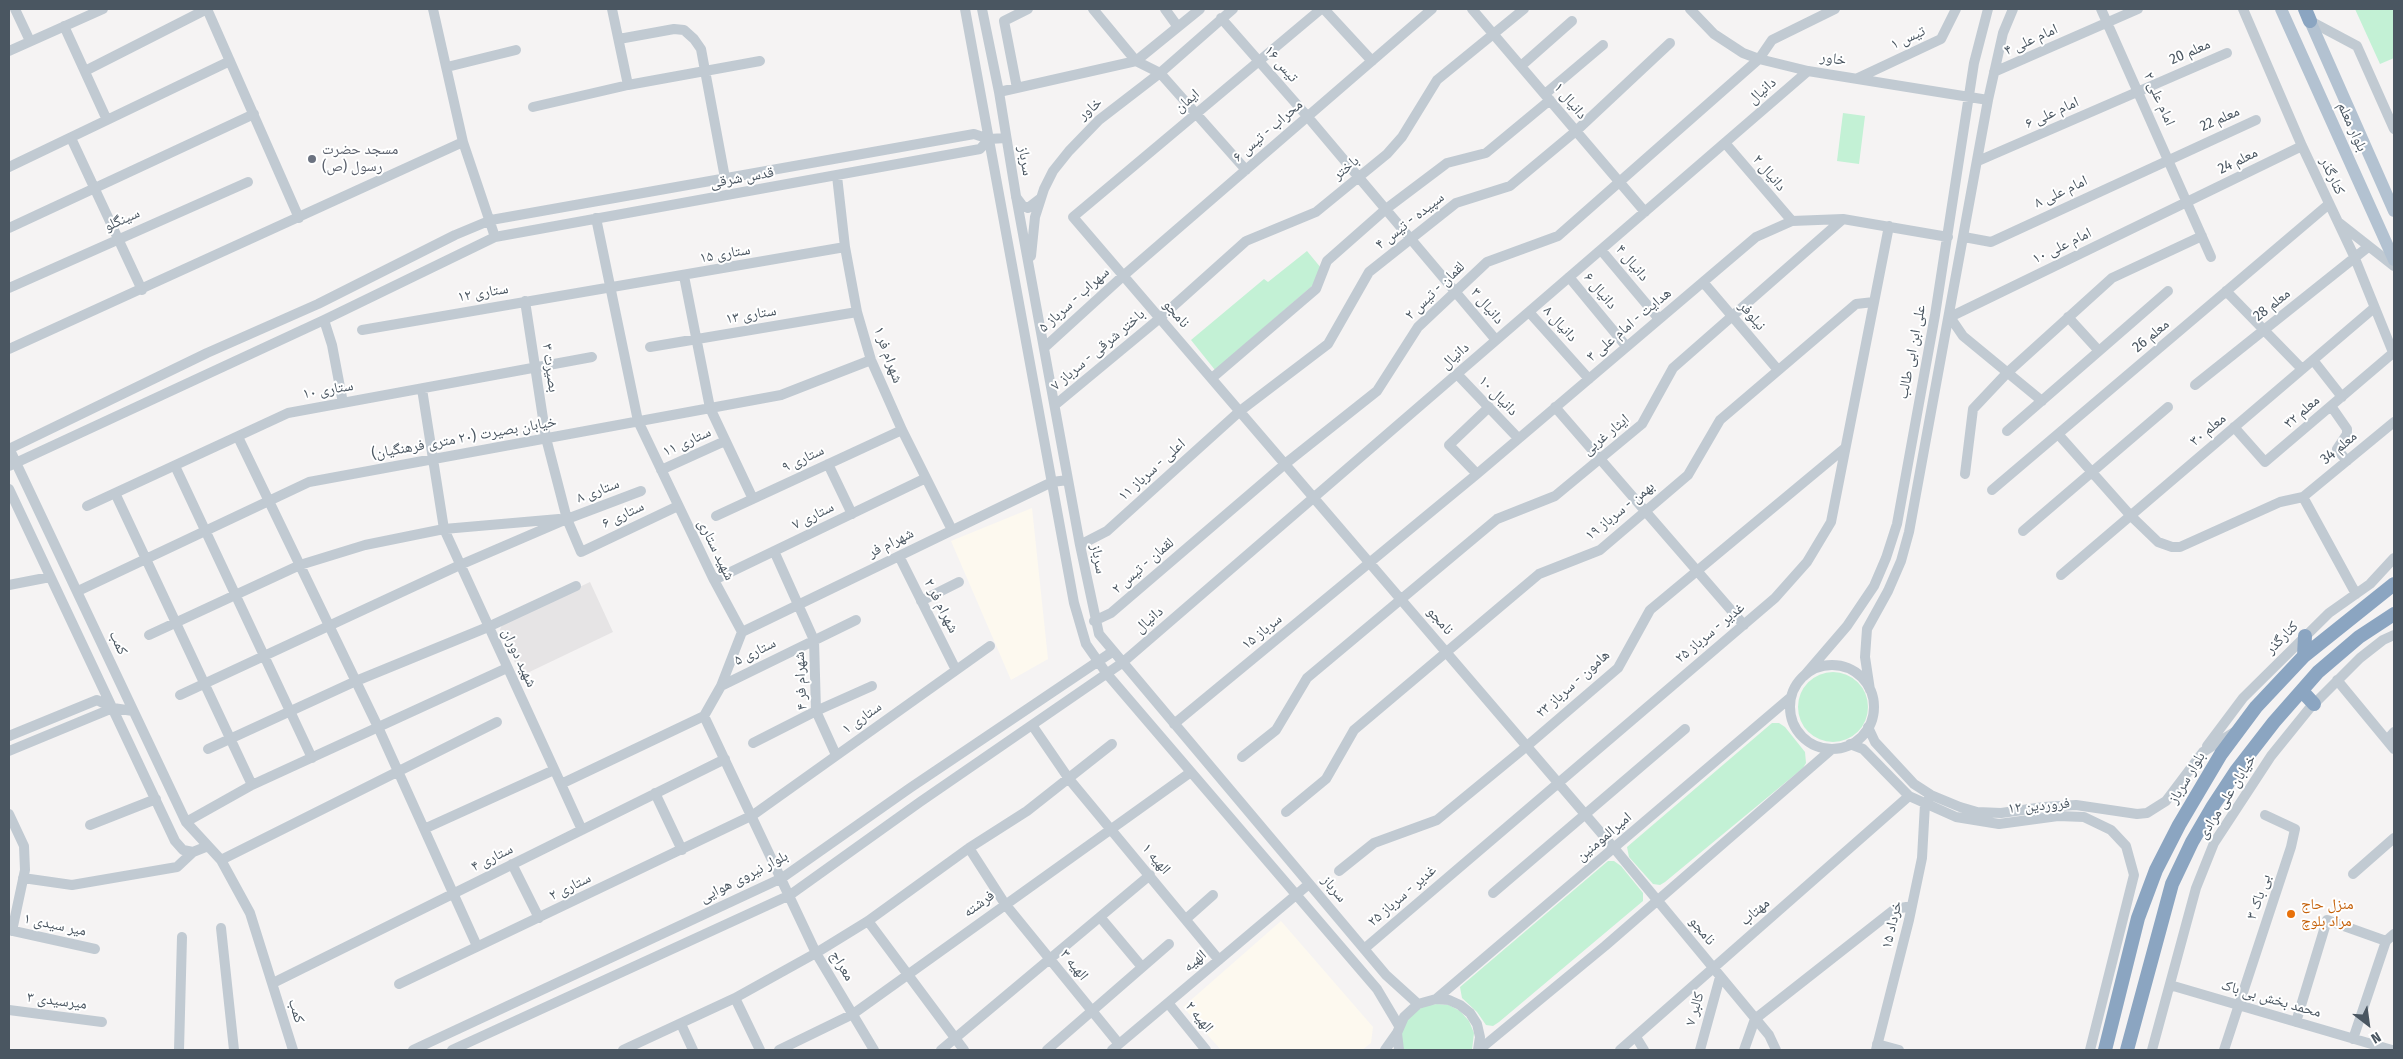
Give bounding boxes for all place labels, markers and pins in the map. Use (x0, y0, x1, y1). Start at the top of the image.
place label: مسجد حضرت رسول (ص) (322, 141, 398, 176)
marker: مسجد حضرت رسول (ص) (306, 153, 318, 165)
place label: منزل حاج مراد بلوچ (2301, 896, 2354, 931)
marker: منزل حاج مراد بلوچ (2285, 908, 2297, 920)

